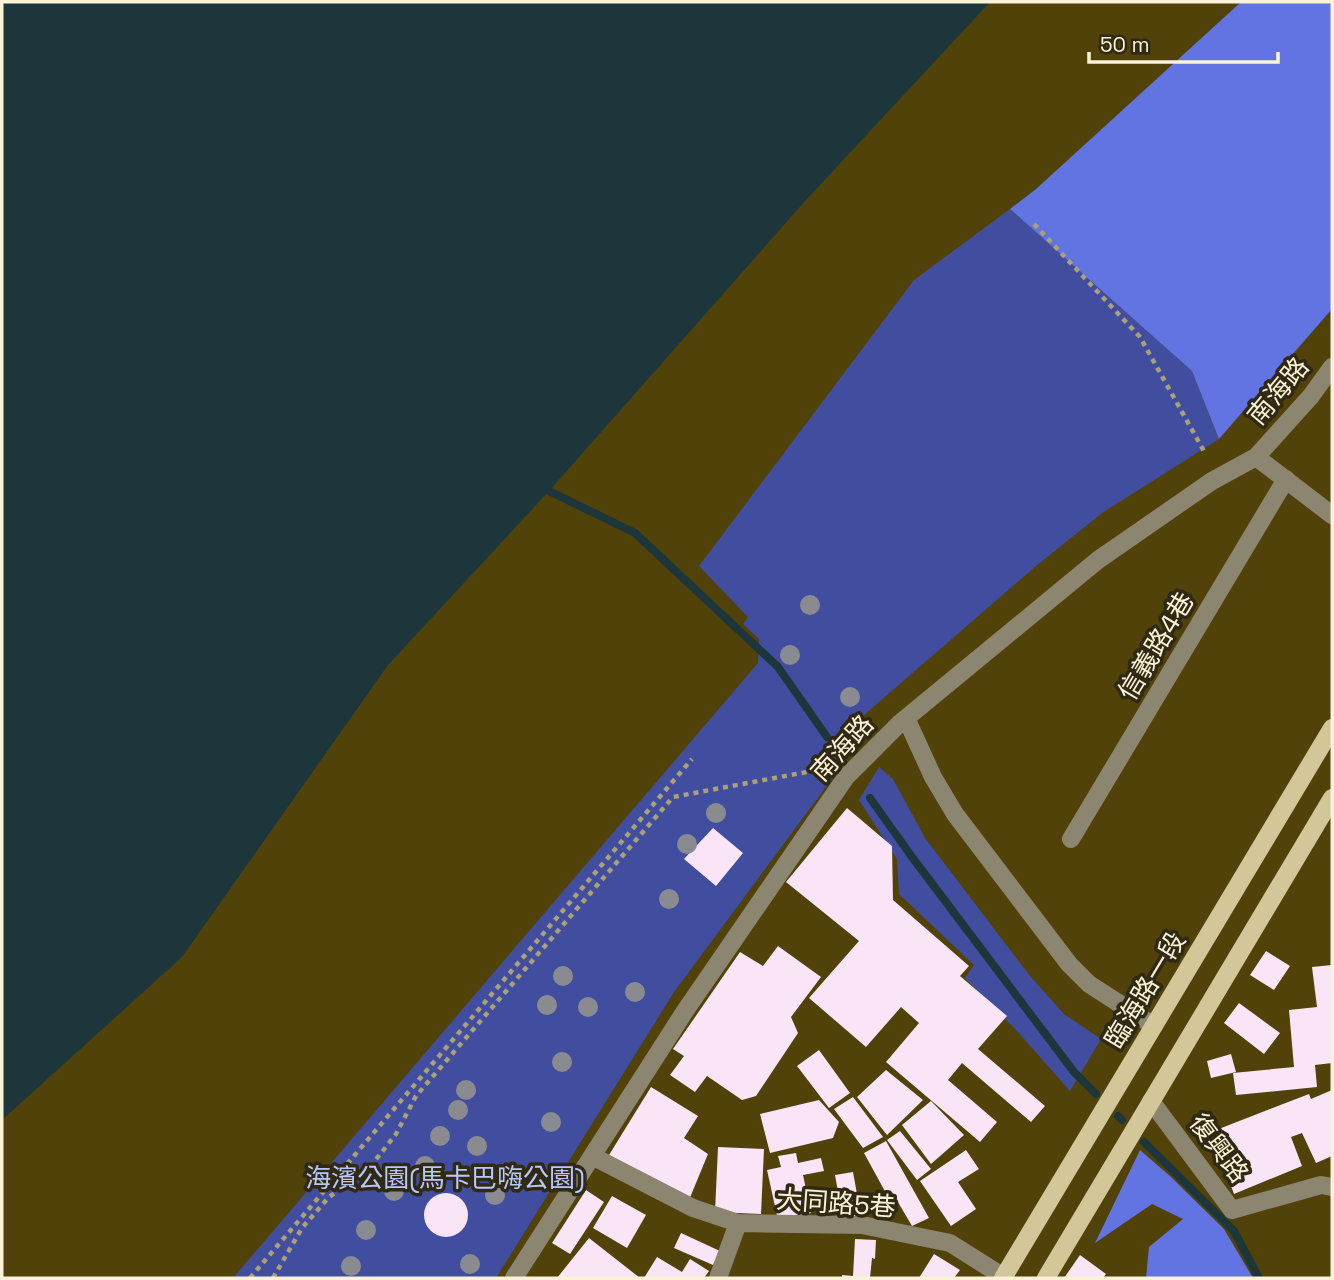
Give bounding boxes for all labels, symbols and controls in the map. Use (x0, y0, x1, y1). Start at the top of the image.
scale bar (1089, 21, 1278, 65)
text: 50 m (1100, 31, 1150, 58)
street label: 南海路 (1240, 350, 1316, 432)
street label: 信義路4巷 (1110, 586, 1202, 706)
street label: 南海路 (803, 708, 881, 788)
street label: 臨海路一段 (1097, 926, 1193, 1054)
street label: 復興路 (1182, 1107, 1256, 1189)
park label: 海濱公園(馬卡巴嗨公園) (305, 1161, 585, 1195)
street label: 大同路5巷 (775, 1182, 897, 1224)

